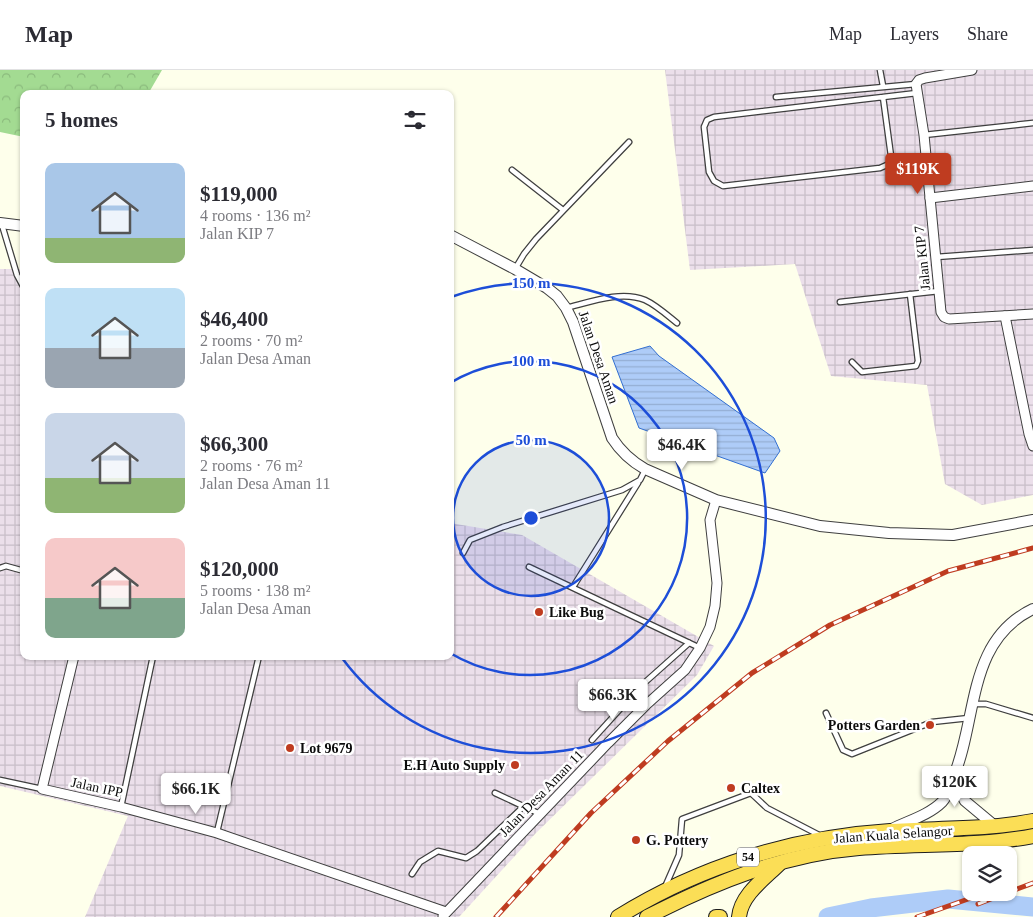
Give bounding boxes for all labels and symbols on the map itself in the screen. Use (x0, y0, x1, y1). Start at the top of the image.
pin: $119K (883, 152, 953, 195)
street label: Jalan KIP 7 (912, 225, 933, 291)
text: 150 m (512, 275, 551, 291)
street label: Jalan Desa Aman (576, 309, 621, 406)
text: 100 m (512, 353, 551, 369)
pin: $46.4K (641, 428, 723, 471)
text: 50 m (515, 432, 547, 448)
centre of rings (522, 509, 540, 527)
place label: Like Bug (549, 605, 604, 620)
marker: Like Bug (533, 606, 545, 618)
pin: $66.3K (572, 678, 654, 721)
place label: Potters Garden (828, 718, 920, 733)
marker: Potters Garden (924, 719, 936, 731)
place label: Lot 9679 (300, 741, 353, 756)
marker: Lot 9679 (284, 742, 296, 754)
street label: Jalan Desa Aman 11 (496, 747, 586, 840)
place label: E.H Auto Supply (403, 758, 505, 773)
marker: E.H Auto Supply (509, 759, 521, 771)
pin: $120K (920, 766, 990, 808)
pin: $66.1K (155, 772, 237, 815)
street label: Jalan IPP (70, 775, 124, 800)
place label: Caltex (741, 781, 780, 796)
marker: Caltex (725, 782, 737, 794)
street label: Jalan Kuala Selangor (833, 823, 953, 846)
place label: G. Pottery (646, 833, 708, 848)
marker: G. Pottery (630, 834, 642, 846)
road number: 54 (737, 848, 759, 866)

